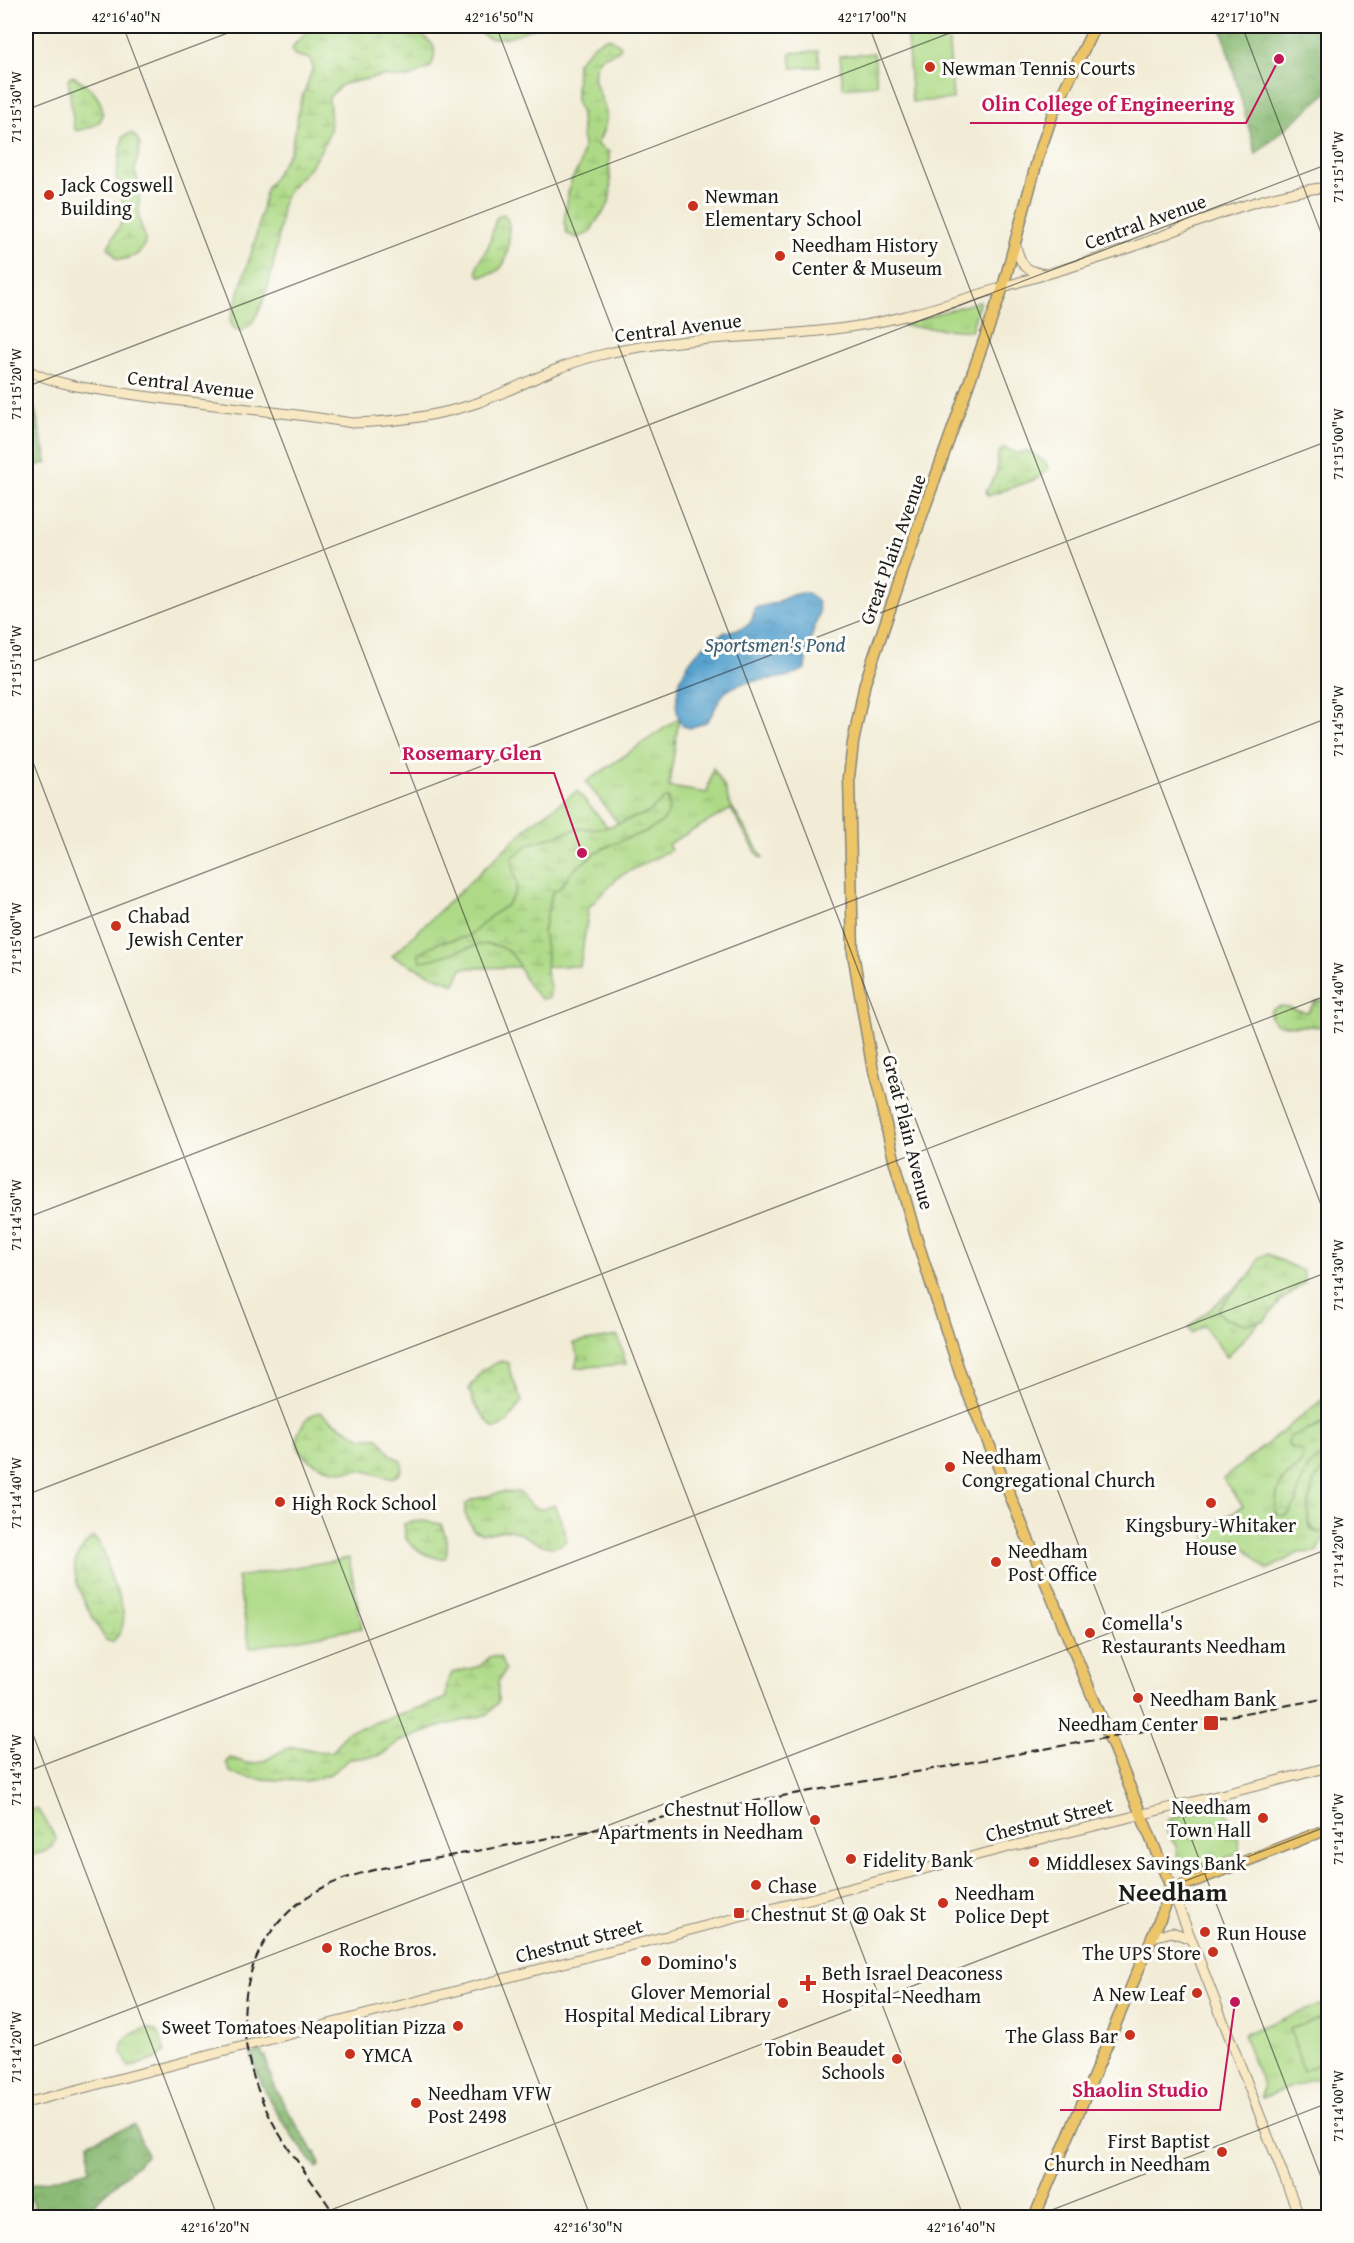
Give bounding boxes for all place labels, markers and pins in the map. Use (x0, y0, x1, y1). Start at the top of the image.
place label: Newman Tennis Courts (942, 53, 1136, 82)
marker: Newman Tennis Courts (923, 60, 937, 74)
callout: Olin College of Engineering (970, 84, 1246, 123)
place label: Jack Cogswell Building (58, 170, 174, 222)
place label: Newman Elementary School (705, 181, 862, 233)
marker: Jack Cogswell Building (42, 188, 56, 202)
marker: Newman Elementary School (686, 199, 700, 213)
place label: Needham History Center & Museum (792, 230, 943, 282)
marker: Needham History Center & Museum (773, 249, 787, 263)
callout: Rosemary Glen (390, 734, 554, 773)
place label: Chabad Jewish Center (125, 901, 243, 953)
marker: Chabad Jewish Center (109, 919, 123, 933)
place label: Needham Congregational Church (962, 1442, 1155, 1494)
marker: Needham Congregational Church (943, 1460, 957, 1474)
place label: High Rock School (292, 1488, 437, 1517)
marker: High Rock School (273, 1495, 287, 1509)
marker: Kingsbury-Whitaker House (1204, 1496, 1218, 1510)
place label: Kingsbury-Whitaker House (1126, 1510, 1296, 1562)
place label: Needham Post Office (1008, 1536, 1097, 1588)
marker: Needham Post Office (989, 1555, 1003, 1569)
place label: Comella's Restaurants Needham (1102, 1608, 1287, 1660)
marker: Comella's Restaurants Needham (1083, 1626, 1097, 1640)
place label: Needham Bank (1150, 1684, 1277, 1713)
marker: Needham Bank (1131, 1691, 1145, 1705)
place label: Needham Center (1058, 1709, 1198, 1738)
marker: Needham Center (1202, 1714, 1220, 1732)
place label: Needham Town Hall (1167, 1792, 1252, 1844)
place label: Chestnut Hollow Apartments in Needham (598, 1794, 804, 1846)
marker: Needham Town Hall (1256, 1811, 1270, 1825)
marker: Chestnut Hollow Apartments in Needham (808, 1813, 822, 1827)
place label: Fidelity Bank (863, 1845, 974, 1874)
place label: Middlesex Savings Bank (1046, 1848, 1247, 1877)
marker: Fidelity Bank (844, 1852, 858, 1866)
marker: Middlesex Savings Bank (1027, 1855, 1041, 1869)
place label: Chase (768, 1871, 817, 1900)
marker: Chase (749, 1878, 763, 1892)
place label: Needham Police Dept (955, 1878, 1049, 1930)
marker: Needham Police Dept (936, 1896, 950, 1910)
place label: Chestnut St @ Oak St (751, 1899, 926, 1928)
marker: Chestnut St @ Oak St (732, 1906, 746, 1920)
place label: Run House (1217, 1918, 1307, 1947)
marker: Run House (1198, 1925, 1212, 1939)
place label: Roche Bros. (339, 1934, 437, 1963)
place label: The UPS Store (1082, 1938, 1201, 1967)
marker: Roche Bros. (320, 1941, 334, 1955)
marker: The UPS Store (1206, 1945, 1220, 1959)
place label: Domino's (658, 1947, 737, 1976)
marker: Domino's (639, 1954, 653, 1968)
place label: Beth Israel Deaconess Hospital–Needham (822, 1958, 1003, 2010)
marker: Beth Israel Deaconess Hospital–Needham (799, 1974, 817, 1992)
place label: Glover Memorial Hospital Medical Library (565, 1977, 771, 2029)
place label: A New Leaf (1092, 1979, 1188, 2008)
marker: A New Leaf (1190, 1986, 1204, 2000)
marker: Glover Memorial Hospital Medical Library (776, 1996, 790, 2010)
place label: Sweet Tomatoes Neapolitian Pizza (162, 2012, 447, 2041)
marker: Sweet Tomatoes Neapolitian Pizza (451, 2019, 465, 2033)
place label: The Glass Bar (1006, 2021, 1118, 2050)
marker: The Glass Bar (1123, 2028, 1137, 2042)
place label: Tobin Beaudet Schools (765, 2034, 885, 2086)
place label: YMCA (362, 2040, 413, 2069)
marker: YMCA (343, 2047, 357, 2061)
marker: Tobin Beaudet Schools (890, 2052, 904, 2066)
callout: Shaolin Studio (1060, 2071, 1220, 2110)
place label: Needham VFW Post 2498 (428, 2078, 552, 2130)
marker: Needham VFW Post 2498 (409, 2096, 423, 2110)
place label: First Baptist Church in Needham (1044, 2126, 1211, 2178)
marker: First Baptist Church in Needham (1215, 2145, 1229, 2159)

